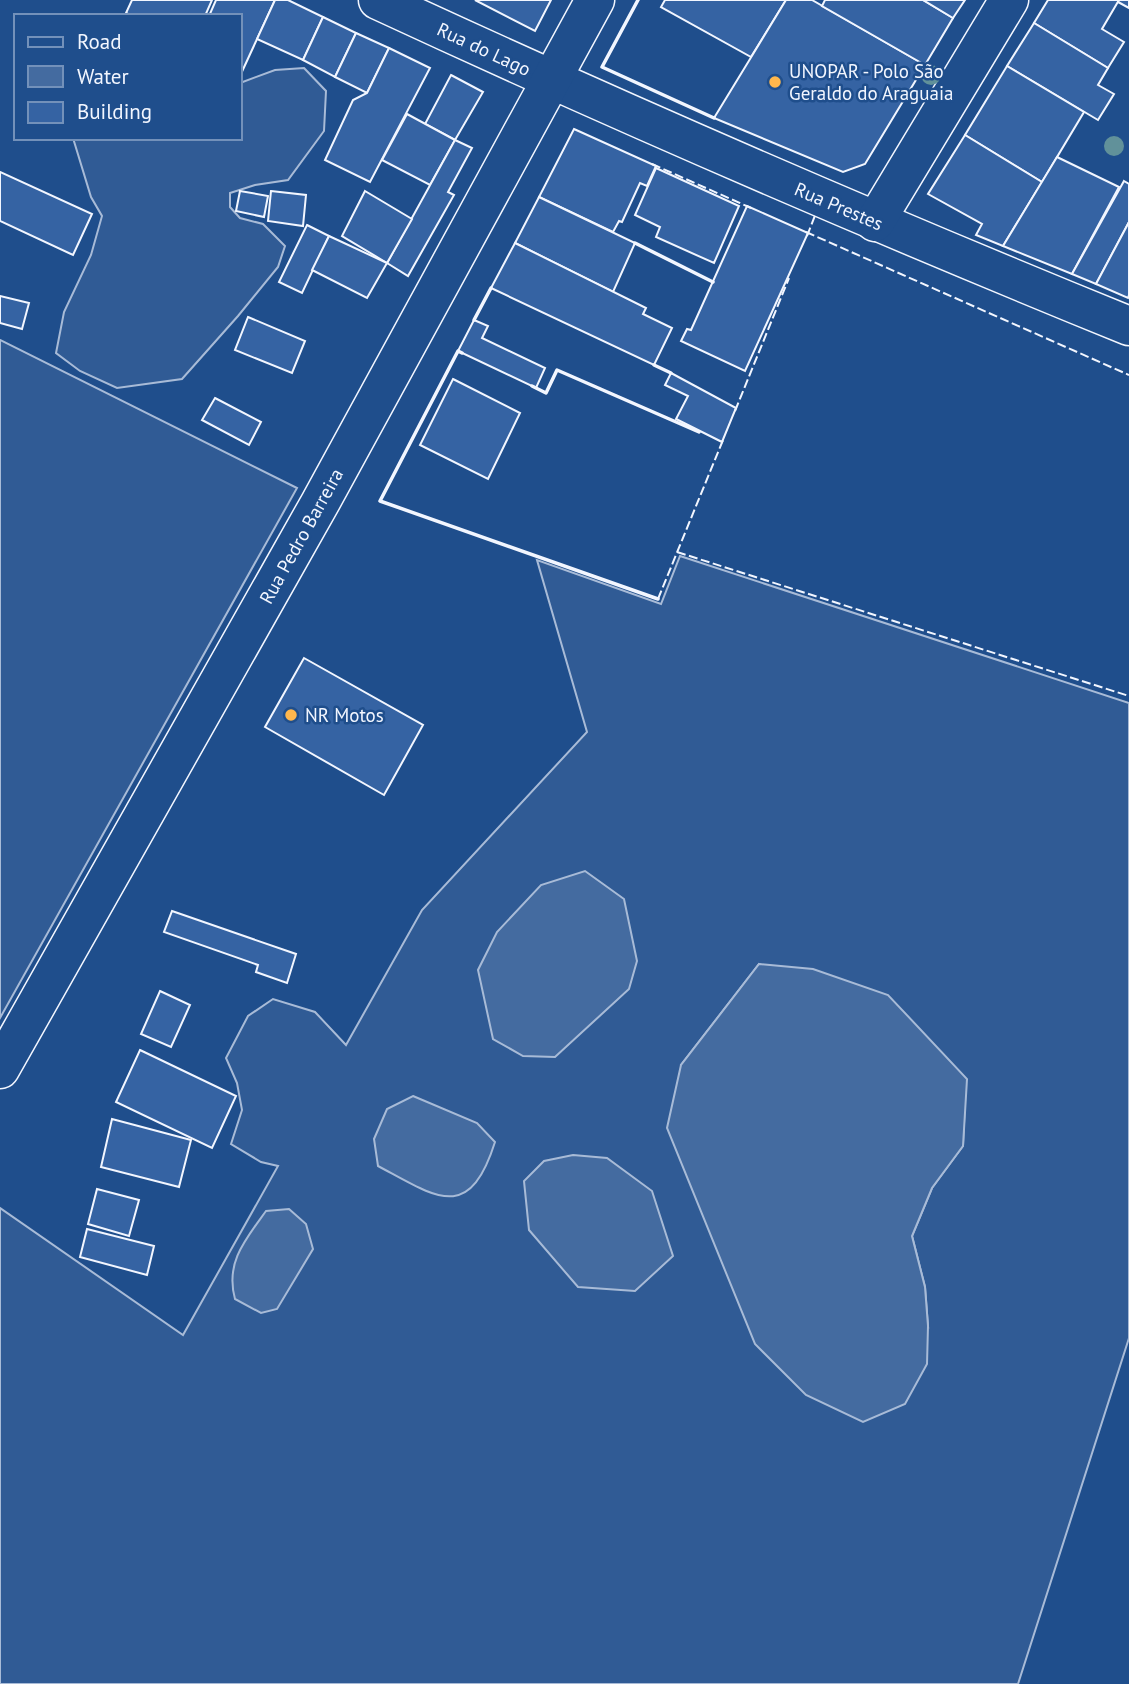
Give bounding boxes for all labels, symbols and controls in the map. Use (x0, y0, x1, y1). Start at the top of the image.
legend (14, 14, 242, 140)
street label: Rua do Lago (433, 17, 535, 81)
text: Road (77, 28, 121, 55)
place label: UNOPAR - Polo São Geraldo do Araguaia (789, 59, 953, 105)
text: Water (77, 63, 129, 90)
marker: UNOPAR - Polo São Geraldo do Araguaia (767, 74, 783, 90)
text: Building (77, 98, 152, 125)
street label: Rua Prestes (791, 177, 887, 235)
street label: Rua Pedro Barreira (254, 464, 348, 608)
place label: NR Motos (305, 703, 384, 727)
marker: NR Motos (283, 707, 299, 723)

